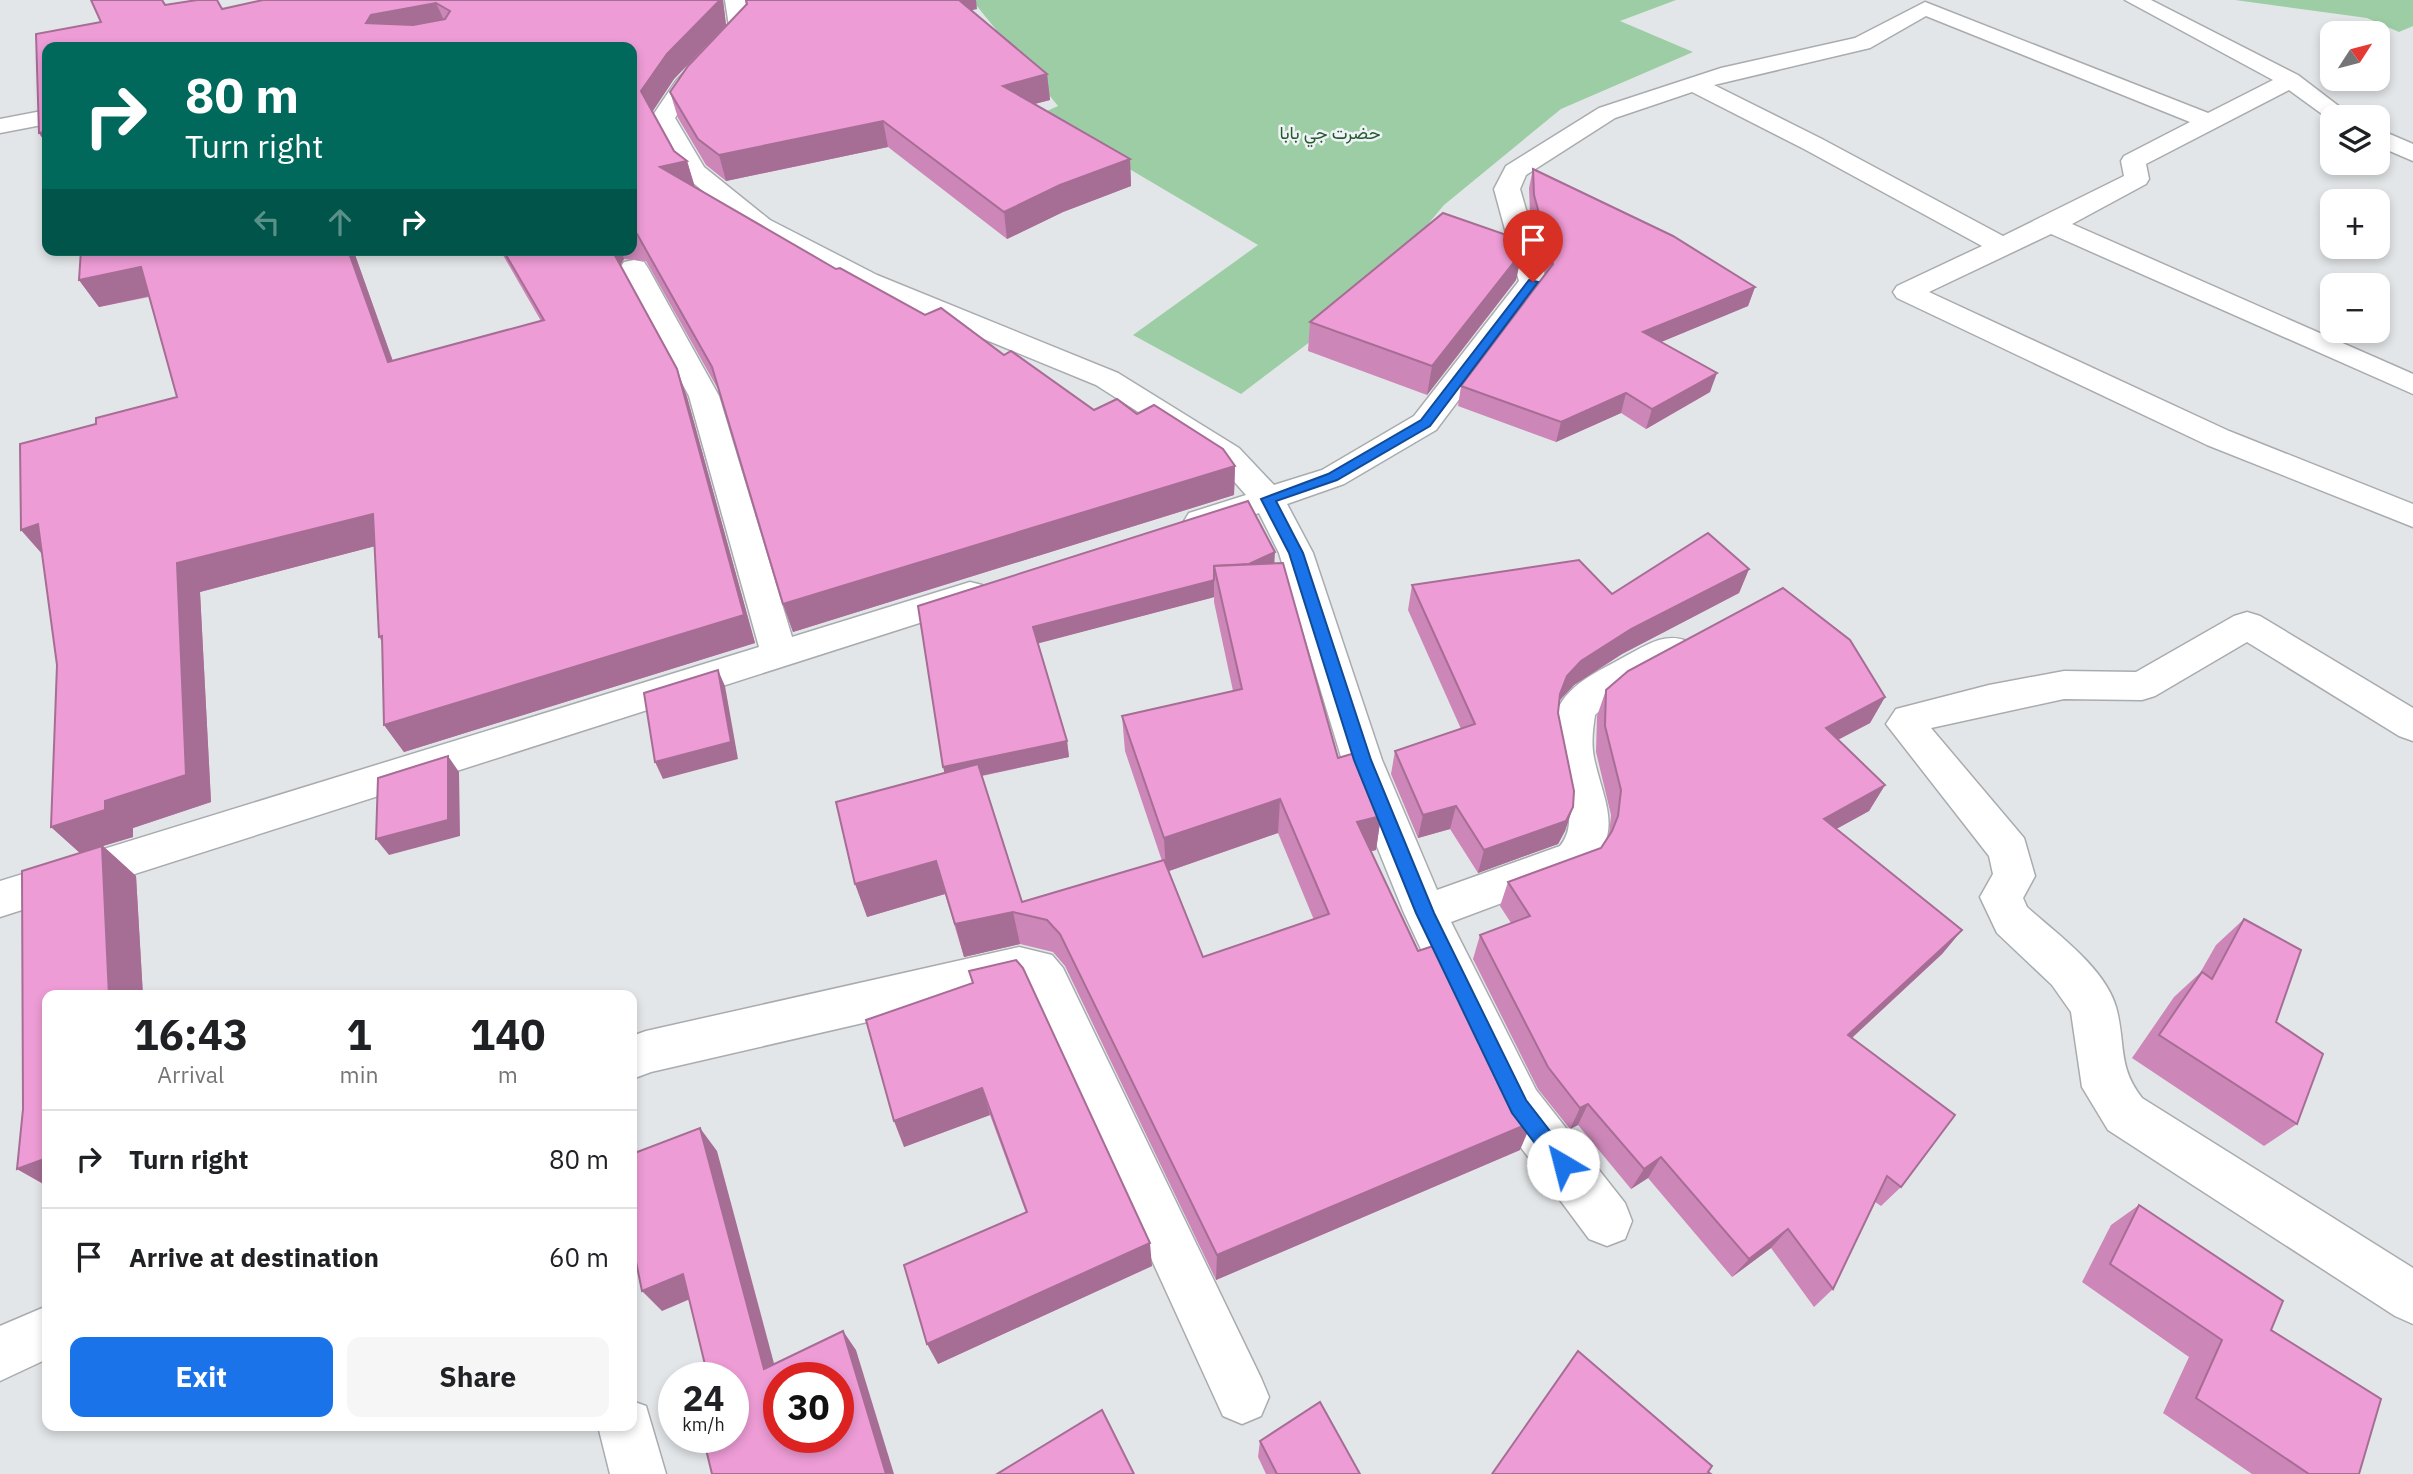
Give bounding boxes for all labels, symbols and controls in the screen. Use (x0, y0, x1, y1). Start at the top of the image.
north arrow (2320, 21, 2390, 91)
map controls (2320, 21, 2390, 343)
text: 80 m (185, 63, 299, 126)
icon: right (70, 70, 161, 161)
button: layers (2320, 105, 2390, 175)
park label: حضرت جي بابا (1279, 121, 1381, 148)
text: Turn right (185, 125, 323, 167)
button: + (2320, 189, 2390, 259)
icon: left (248, 203, 286, 241)
icon: ahead (321, 203, 359, 241)
icon: right (394, 203, 432, 241)
pin (1503, 210, 1563, 282)
icon: arrive (1514, 221, 1552, 259)
button: − (2320, 273, 2390, 343)
text: 16:43 (133, 1007, 248, 1062)
text: 1 (346, 1007, 372, 1062)
text: 140 (470, 1007, 546, 1062)
text: Arrival (157, 1059, 224, 1089)
text: min (340, 1059, 378, 1089)
text: m (498, 1059, 518, 1089)
position arrow (1526, 1127, 1600, 1201)
icon: right (70, 1140, 108, 1178)
text: Turn right (129, 1142, 248, 1176)
text: 80 m (549, 1142, 609, 1176)
icon: arrive (70, 1238, 108, 1276)
text: Arrive at destination (129, 1240, 379, 1274)
text: 60 m (549, 1240, 609, 1274)
button: Exit (70, 1337, 333, 1417)
button: Share (347, 1337, 609, 1417)
speed limit sign: 30 (763, 1362, 854, 1453)
text: 24 (682, 1375, 725, 1421)
text: km/h (682, 1413, 725, 1436)

